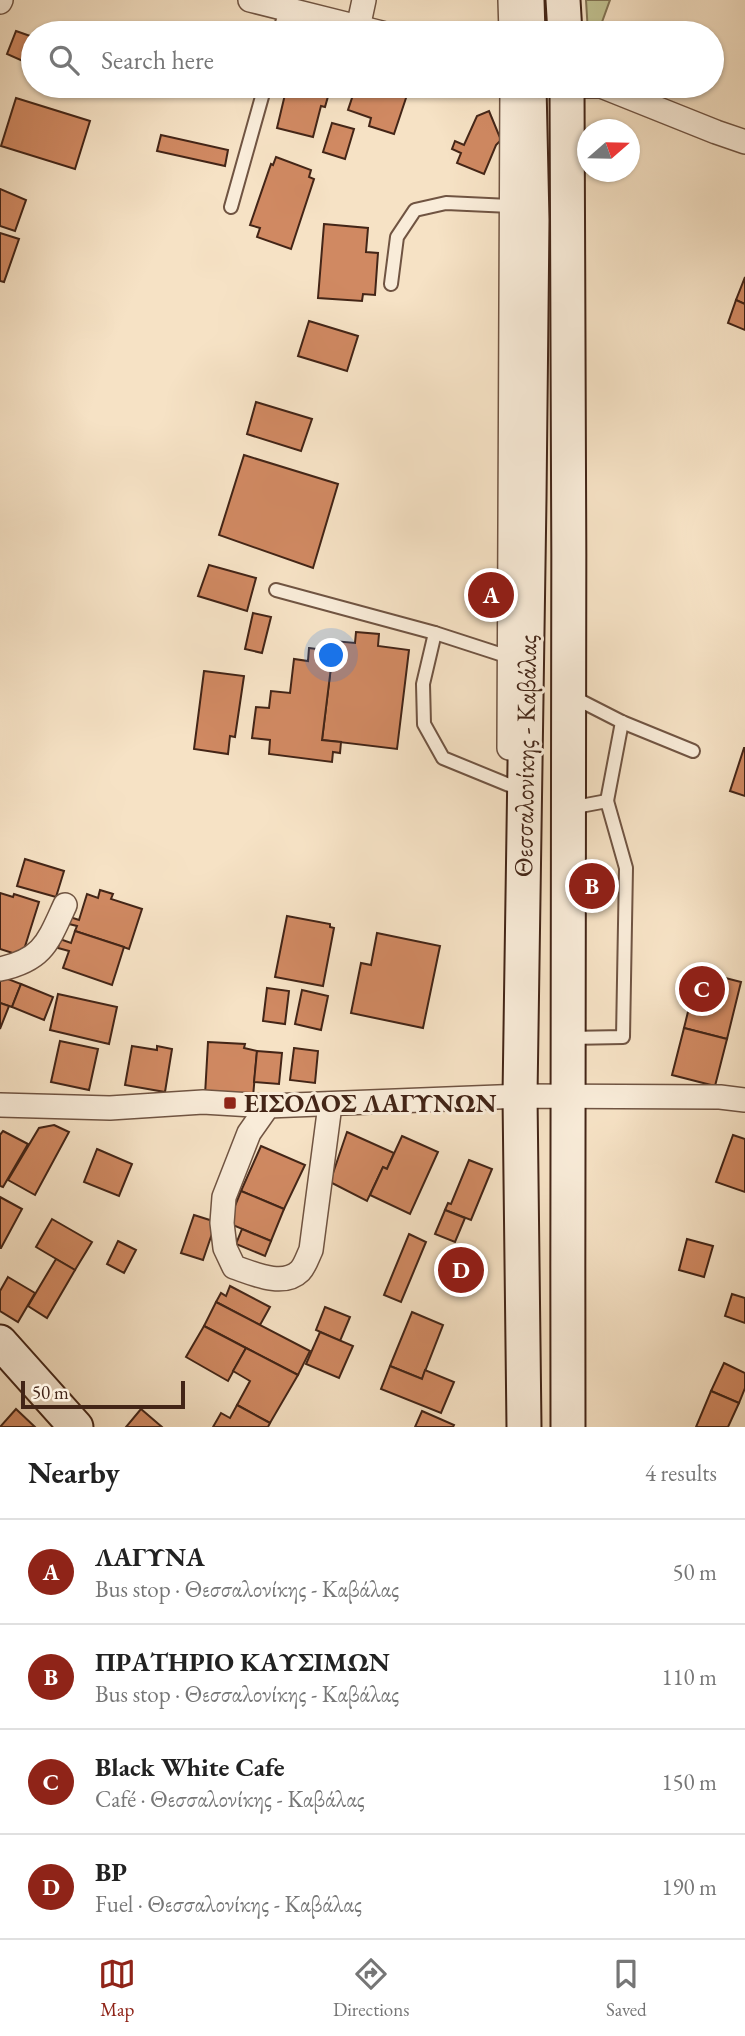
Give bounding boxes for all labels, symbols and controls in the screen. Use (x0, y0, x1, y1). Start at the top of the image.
search box (21, 21, 724, 98)
icon: search (45, 41, 83, 79)
text: Search here (101, 43, 214, 77)
north arrow (577, 119, 640, 182)
pin: A (468, 569, 514, 621)
street label: Θεσσαλονίκης - Καβάλας (506, 634, 544, 878)
your location (314, 638, 348, 672)
pin: B (569, 860, 615, 912)
pin: C (679, 963, 725, 1015)
place label: ΕΙΣΟΔΟΣ ΛΑΓΥΝΩΝ (244, 1086, 497, 1120)
marker: ΕΙΣΟΔΟΣ ΛΑΓΥΝΩΝ (222, 1095, 238, 1111)
pin: D (438, 1244, 484, 1296)
scale bar (21, 1378, 186, 1410)
text: 50 m (32, 1380, 69, 1405)
text: Nearby (28, 1453, 120, 1492)
text: 4 results (645, 1458, 717, 1488)
text: ΛΑΓΥΝΑ (95, 1540, 205, 1574)
text: A (43, 1557, 59, 1587)
text: 50 m (672, 1557, 717, 1587)
text: Bus stop · Θεσσαλονίκης - Καβάλας (95, 1574, 399, 1604)
text: ΠΡΑΤΗΡΙΟ ΚΑΥΣΙΜΩΝ (95, 1645, 390, 1679)
text: B (44, 1662, 58, 1692)
text: 110 m (661, 1662, 717, 1692)
text: Bus stop · Θεσσαλονίκης - Καβάλας (95, 1679, 399, 1709)
text: Black White Cafe (95, 1750, 285, 1784)
text: C (43, 1767, 59, 1797)
text: 150 m (661, 1767, 717, 1797)
text: Café · Θεσσαλονίκης - Καβάλας (95, 1784, 365, 1814)
text: BP (95, 1855, 127, 1889)
text: D (42, 1872, 60, 1902)
text: 190 m (661, 1872, 717, 1902)
text: Fuel · Θεσσαλονίκης - Καβάλας (95, 1889, 362, 1919)
tab: Map (98, 1955, 136, 2022)
tab: Directions (333, 1955, 409, 2022)
tab: Saved (606, 1955, 647, 2022)

